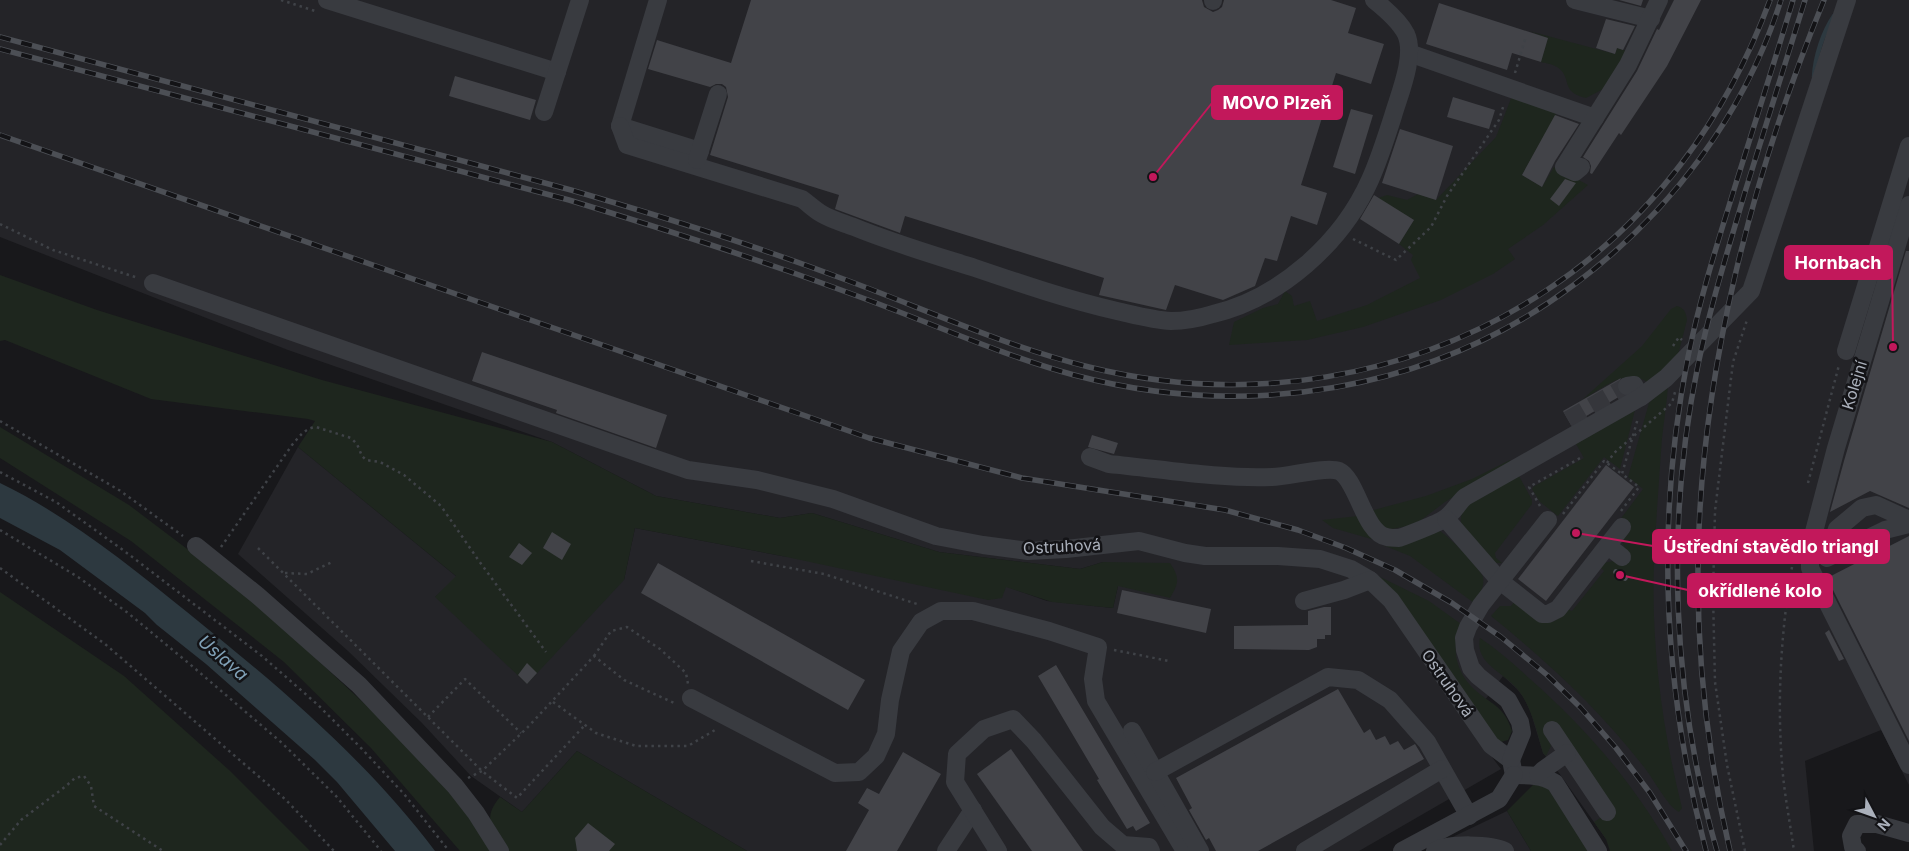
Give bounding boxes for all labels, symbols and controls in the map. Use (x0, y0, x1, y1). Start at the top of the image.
callout: MOVO Plzeň (1212, 86, 1342, 119)
text: MOVO Plzeň (1222, 92, 1332, 113)
callout: Hornbach (1785, 246, 1892, 279)
text: Hornbach (1795, 252, 1881, 273)
street label: Kolejní (1837, 358, 1871, 412)
callout: Ústřední stavědlo triangl (1653, 530, 1889, 563)
street label: Ostruhová (1023, 534, 1101, 558)
text: Ústřední stavědlo triangl (1663, 536, 1879, 557)
callout: okřídlené kolo (1688, 574, 1832, 607)
text: okřídlené kolo (1698, 580, 1822, 601)
water label: Úslava (194, 630, 253, 685)
street label: Ostruhová (1417, 645, 1479, 721)
north arrow (1849, 791, 1899, 841)
text: N (1874, 815, 1894, 834)

